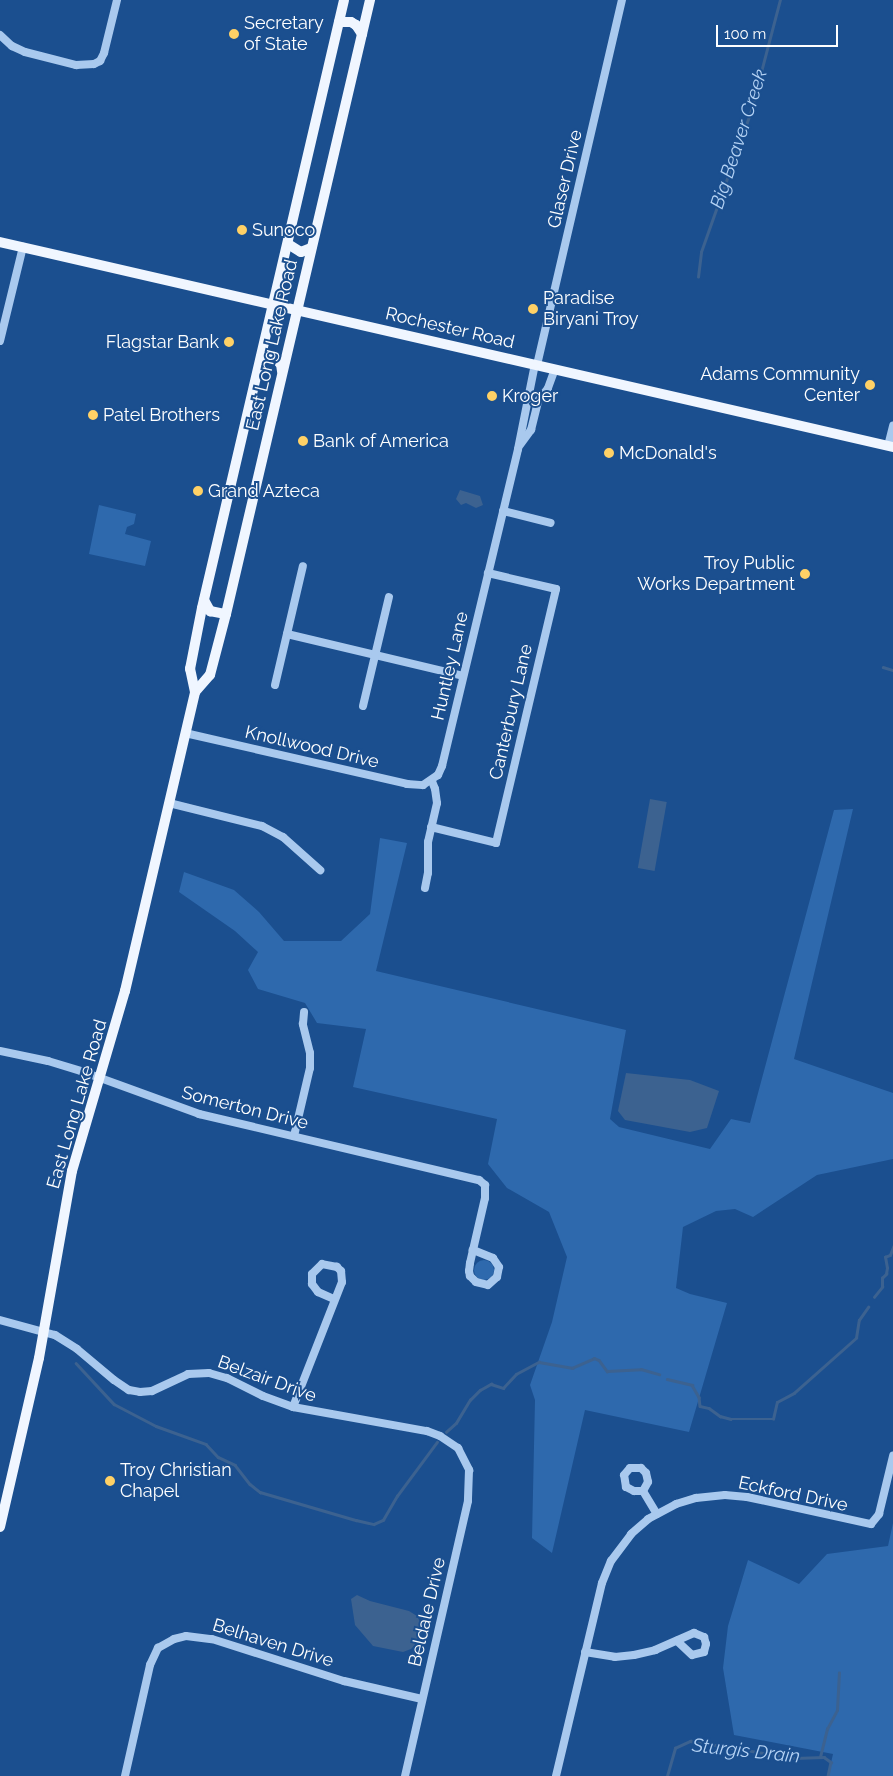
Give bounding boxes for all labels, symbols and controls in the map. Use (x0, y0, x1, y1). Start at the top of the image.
place label: Secretary of State (244, 13, 324, 56)
scale bar (718, 15, 840, 47)
text: 100 m (724, 25, 766, 43)
marker: Secretary of State (228, 28, 240, 40)
water label: Big Beaver Creek (706, 66, 772, 212)
street label: Glaser Drive (543, 128, 587, 230)
place label: Sunoco (252, 219, 315, 241)
marker: Sunoco (236, 224, 248, 236)
street label: East Long Lake Road (242, 257, 302, 433)
place label: Paradise Biryani Troy (543, 288, 639, 330)
street label: Rochester Road (383, 303, 517, 353)
marker: Paradise Biryani Troy (527, 303, 539, 315)
place label: Flagstar Bank (105, 331, 219, 353)
marker: Flagstar Bank (223, 336, 235, 348)
place label: Adams Community Center (700, 364, 860, 406)
marker: Adams Community Center (864, 379, 876, 391)
place label: Kroger (502, 385, 558, 407)
marker: Kroger (486, 390, 498, 402)
place label: Patel Brothers (103, 404, 220, 426)
marker: Patel Brothers (87, 409, 99, 421)
place label: Bank of America (313, 430, 450, 452)
marker: Bank of America (297, 435, 309, 447)
place label: McDonald's (619, 442, 717, 464)
marker: McDonald's (603, 447, 615, 459)
place label: Grand Azteca (208, 480, 320, 502)
marker: Grand Azteca (192, 485, 204, 497)
place label: Troy Public Works Department (637, 553, 795, 596)
marker: Troy Public Works Department (799, 568, 811, 580)
street label: Huntley Lane (427, 609, 473, 723)
street label: Canterbury Lane (485, 642, 537, 782)
street label: Knollwood Drive (243, 721, 381, 773)
street label: East Long Lake Road (43, 1017, 111, 1191)
street label: Somerton Drive (179, 1082, 311, 1134)
street label: Belzair Drive (214, 1351, 320, 1407)
place label: Troy Christian Chapel (120, 1460, 232, 1502)
street label: Eckford Drive (736, 1472, 850, 1516)
marker: Troy Christian Chapel (104, 1475, 116, 1487)
street label: Beldale Drive (404, 1555, 450, 1669)
street label: Belhaven Drive (210, 1614, 336, 1672)
water label: Sturgis Drain (691, 1734, 801, 1768)

